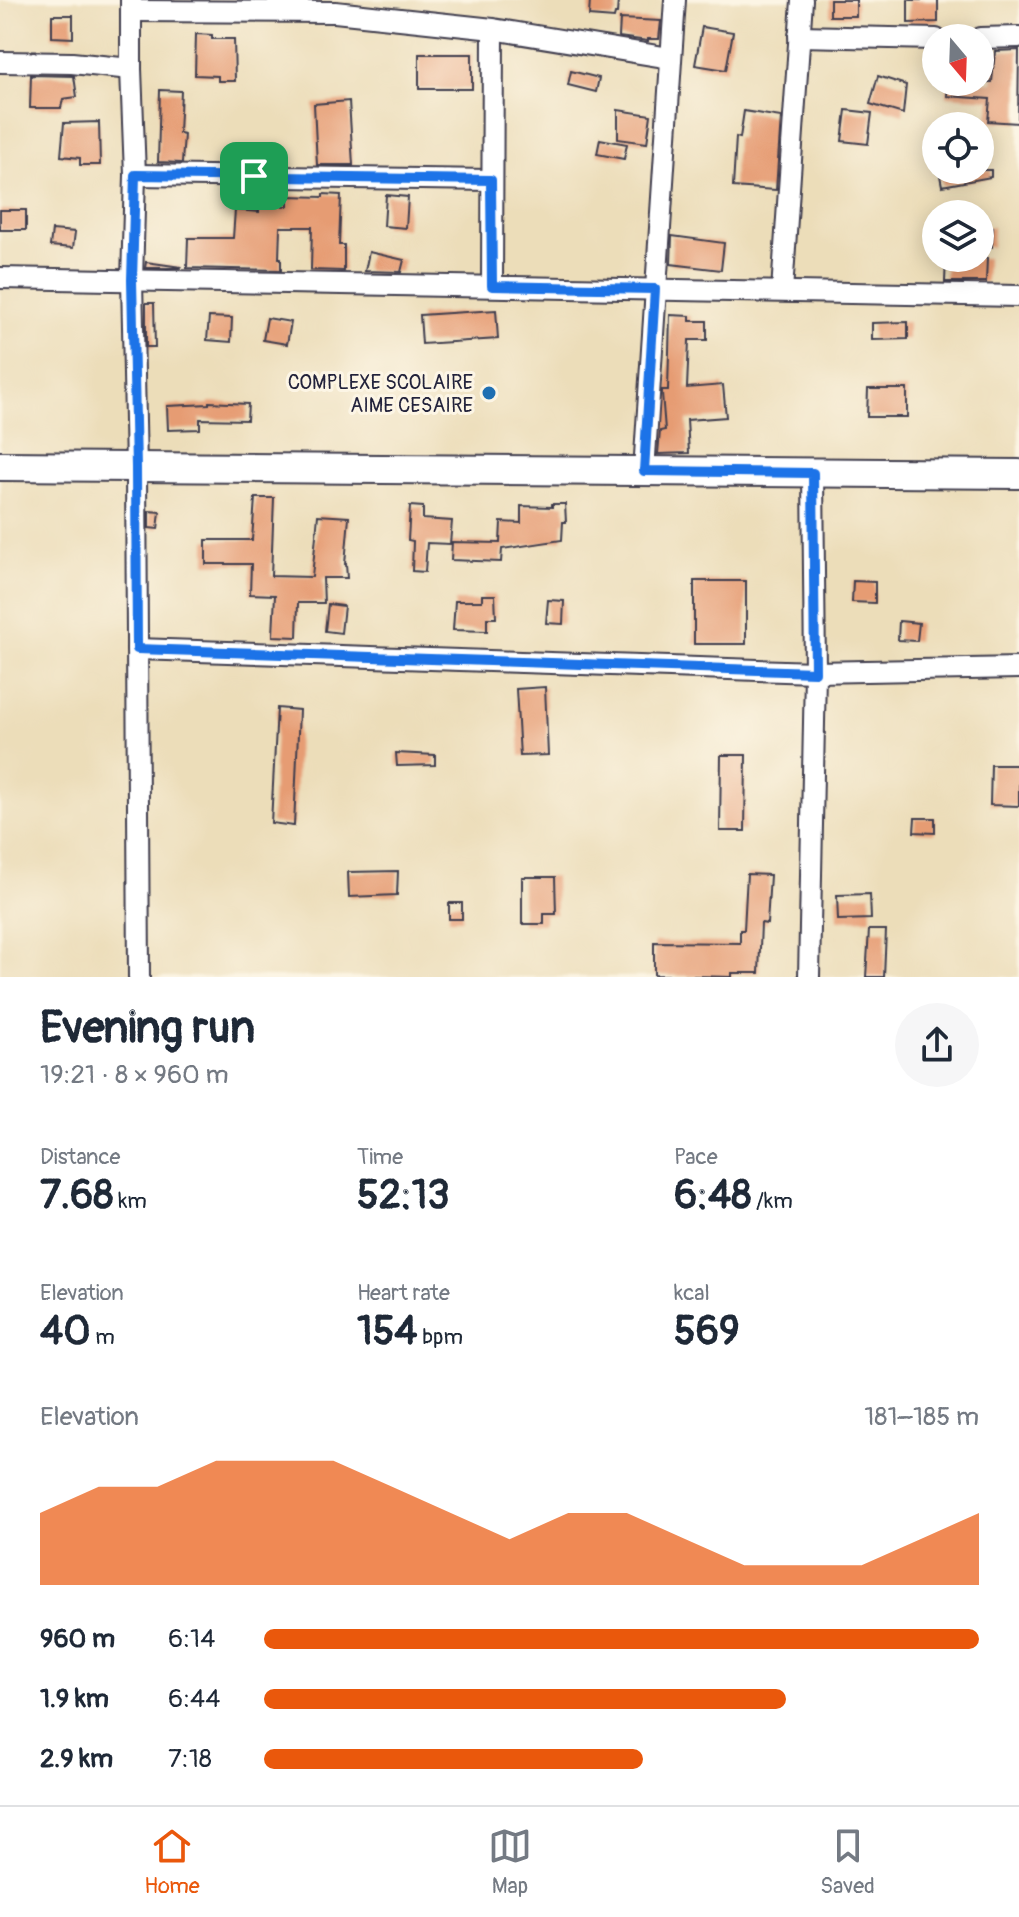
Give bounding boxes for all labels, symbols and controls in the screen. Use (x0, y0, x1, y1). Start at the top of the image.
north arrow (922, 24, 994, 96)
map controls (922, 24, 994, 272)
button: locate (922, 112, 994, 184)
pin (220, 142, 288, 210)
icon: arrive (232, 154, 276, 198)
button: layers (922, 200, 994, 272)
place label: COMPLEXE SCOLAIRE AIME CESAIRE (288, 370, 473, 418)
marker: COMPLEXE SCOLAIRE AIME CESAIRE (480, 384, 498, 402)
text: Evening run (40, 1001, 255, 1056)
button: share (895, 1003, 979, 1087)
text: 19:21 · 8 × 960 m (40, 1059, 229, 1091)
text: Distance (40, 1143, 120, 1171)
text: Time (357, 1143, 403, 1171)
text: Pace (674, 1143, 718, 1171)
text: 7.68 (40, 1171, 113, 1220)
text: 52:13 (357, 1171, 450, 1220)
text: 6:48 (674, 1171, 751, 1220)
text: km (113, 1187, 147, 1215)
text: /km (751, 1187, 793, 1215)
text: Elevation (40, 1279, 124, 1307)
text: Heart rate (357, 1279, 450, 1307)
text: kcal (674, 1279, 710, 1307)
text: 40 (40, 1307, 91, 1356)
text: 154 (357, 1307, 418, 1356)
text: 569 (674, 1307, 740, 1356)
text: m (91, 1323, 115, 1351)
text: bpm (418, 1323, 463, 1351)
text: Elevation (40, 1401, 139, 1433)
text: 181–185 m (864, 1401, 979, 1433)
text: 960 m (40, 1623, 115, 1655)
text: 6:14 (168, 1623, 215, 1655)
text: 1.9 km (40, 1683, 109, 1715)
text: 6:44 (168, 1683, 220, 1715)
text: 2.9 km (40, 1743, 113, 1775)
text: 7:18 (168, 1743, 212, 1775)
tab: Home (144, 1824, 200, 1900)
tab: Map (488, 1824, 532, 1900)
tab: Saved (820, 1824, 875, 1900)

